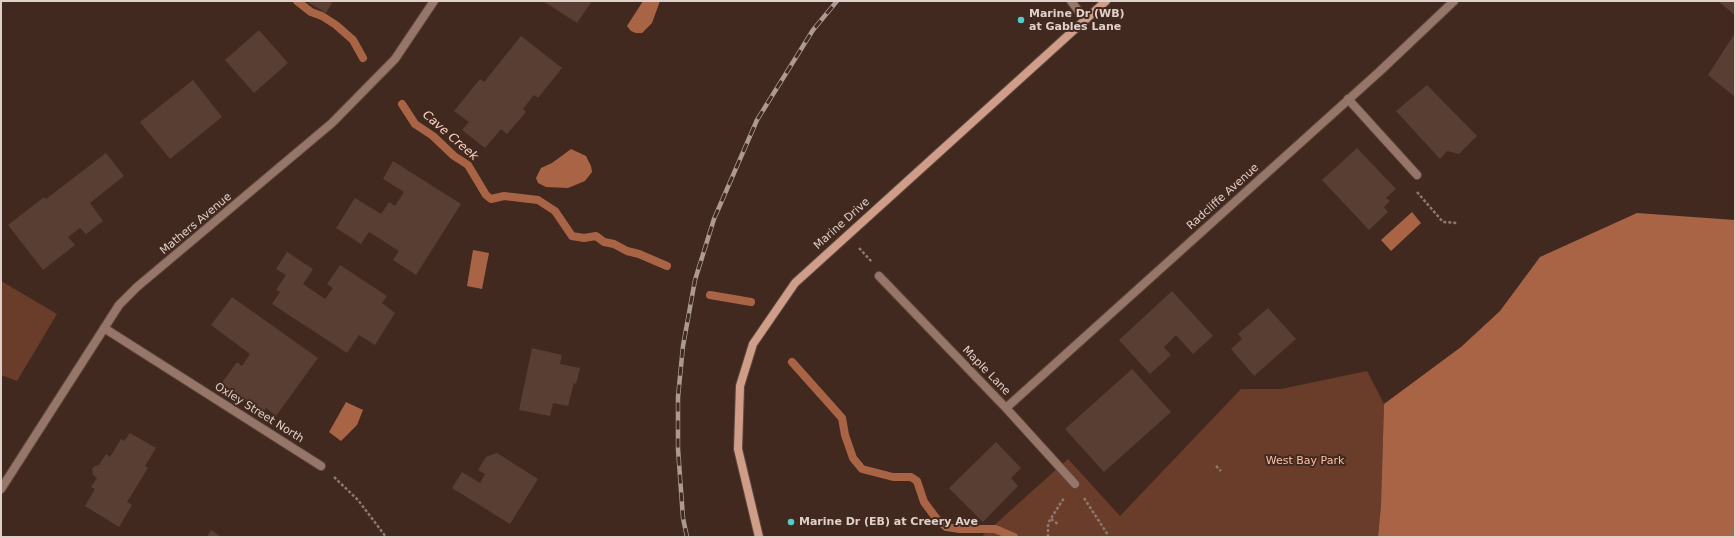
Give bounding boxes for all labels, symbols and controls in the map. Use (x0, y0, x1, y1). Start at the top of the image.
place label: Marine Dr (WB) at Gables Lane (1029, 7, 1125, 33)
marker: Marine Dr (WB) at Gables Lane (1016, 15, 1026, 25)
water label: Cave Creek (419, 108, 481, 164)
street label: Radcliffe Avenue (1184, 161, 1262, 233)
street label: Mathers Avenue (158, 190, 234, 258)
street label: Marine Drive (811, 196, 873, 252)
street label: Maple Lane (959, 344, 1013, 398)
street label: Oxley Street North (212, 380, 306, 446)
park label: West Bay Park (1266, 454, 1344, 468)
place label: Marine Dr (EB) at Creery Ave (799, 515, 978, 529)
marker: Marine Dr (EB) at Creery Ave (786, 517, 796, 527)

